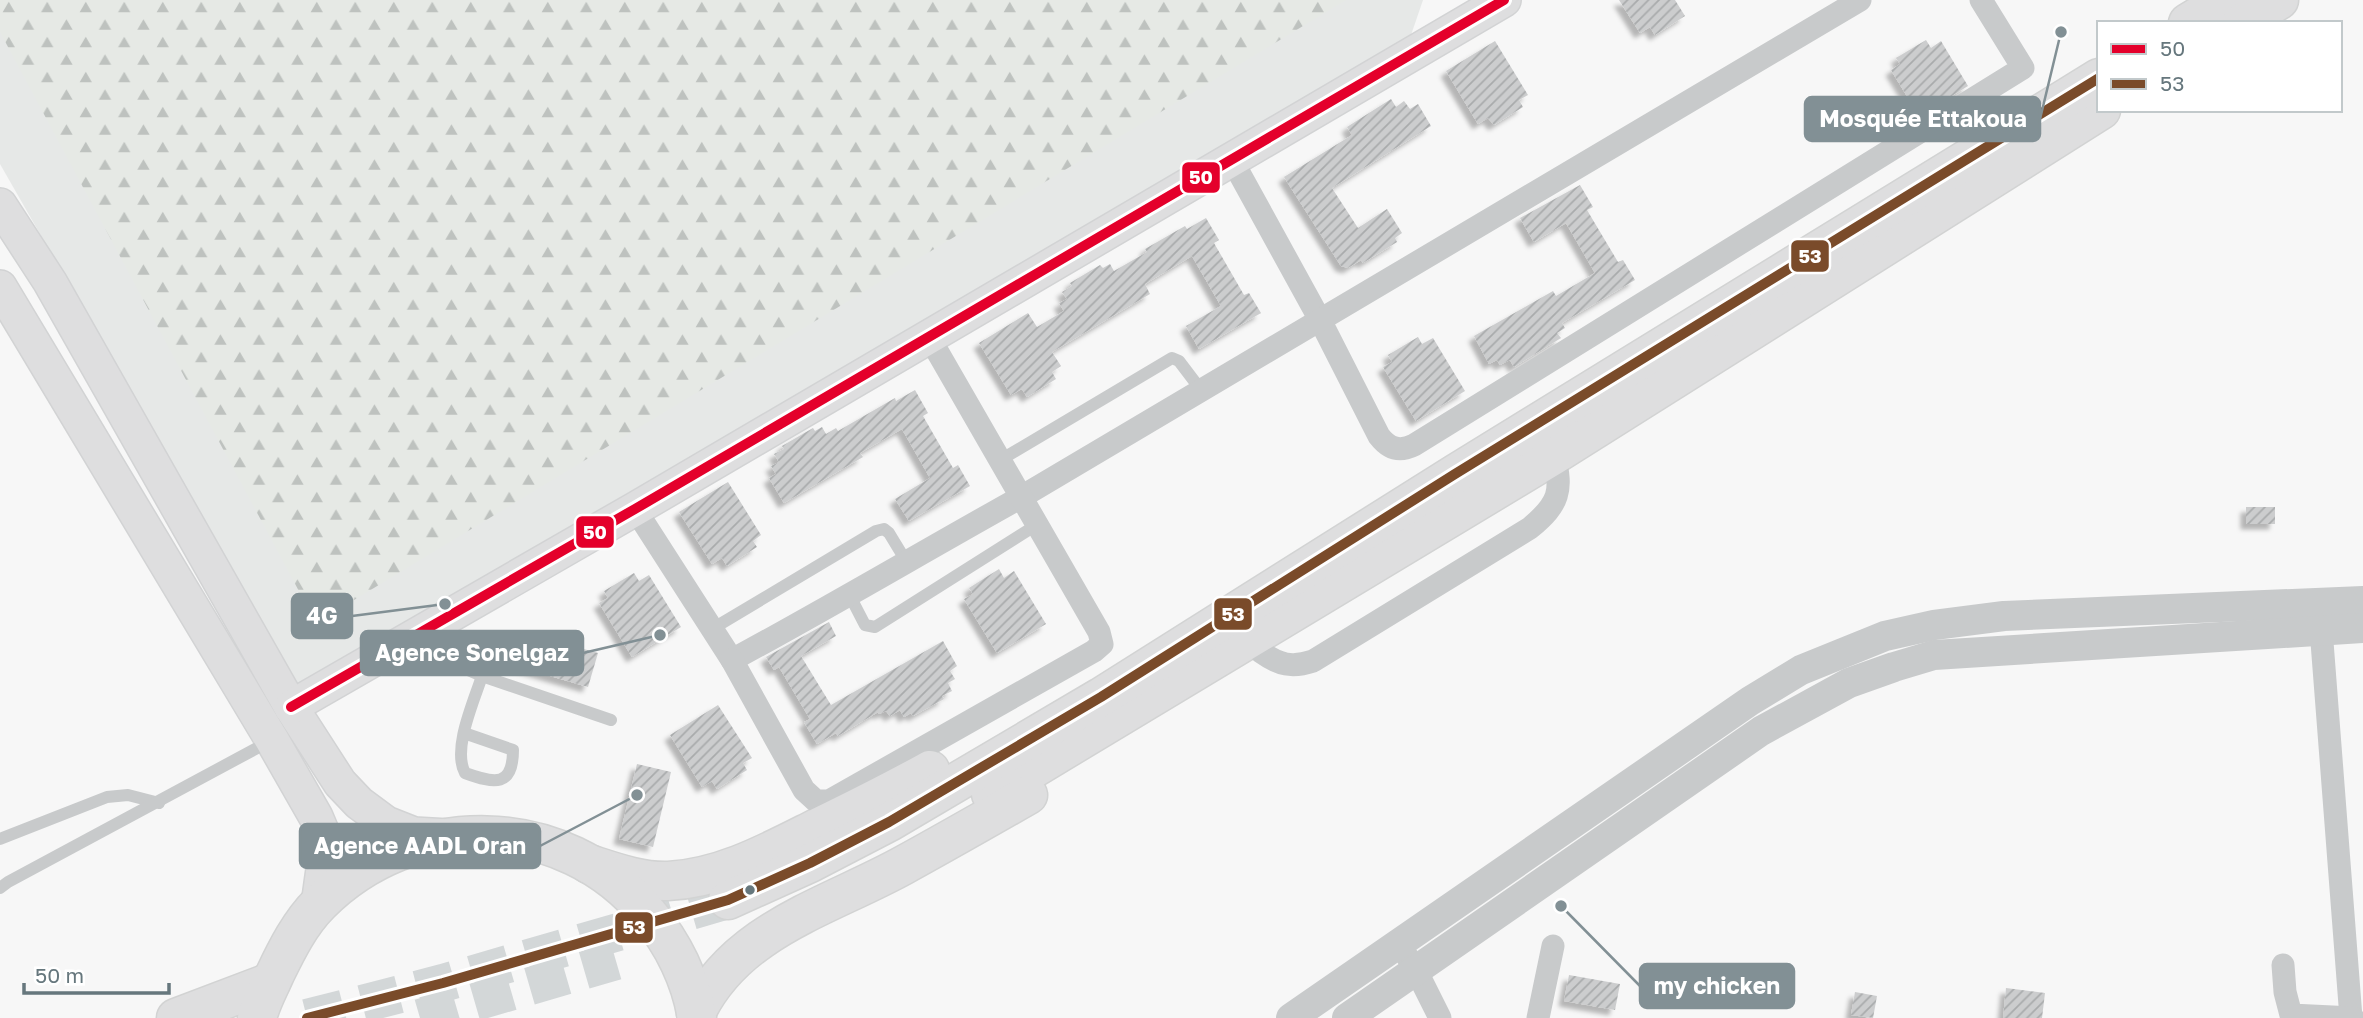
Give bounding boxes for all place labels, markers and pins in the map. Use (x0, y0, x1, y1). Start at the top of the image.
callout: Mosquée Ettakoua (1805, 97, 2040, 141)
callout: 4G (292, 594, 352, 638)
callout: Agence Sonelgaz (361, 631, 583, 675)
callout: Agence AADL Oran (300, 824, 540, 868)
unlabelled marker (743, 883, 757, 897)
callout: my chicken (1640, 964, 1794, 1008)

